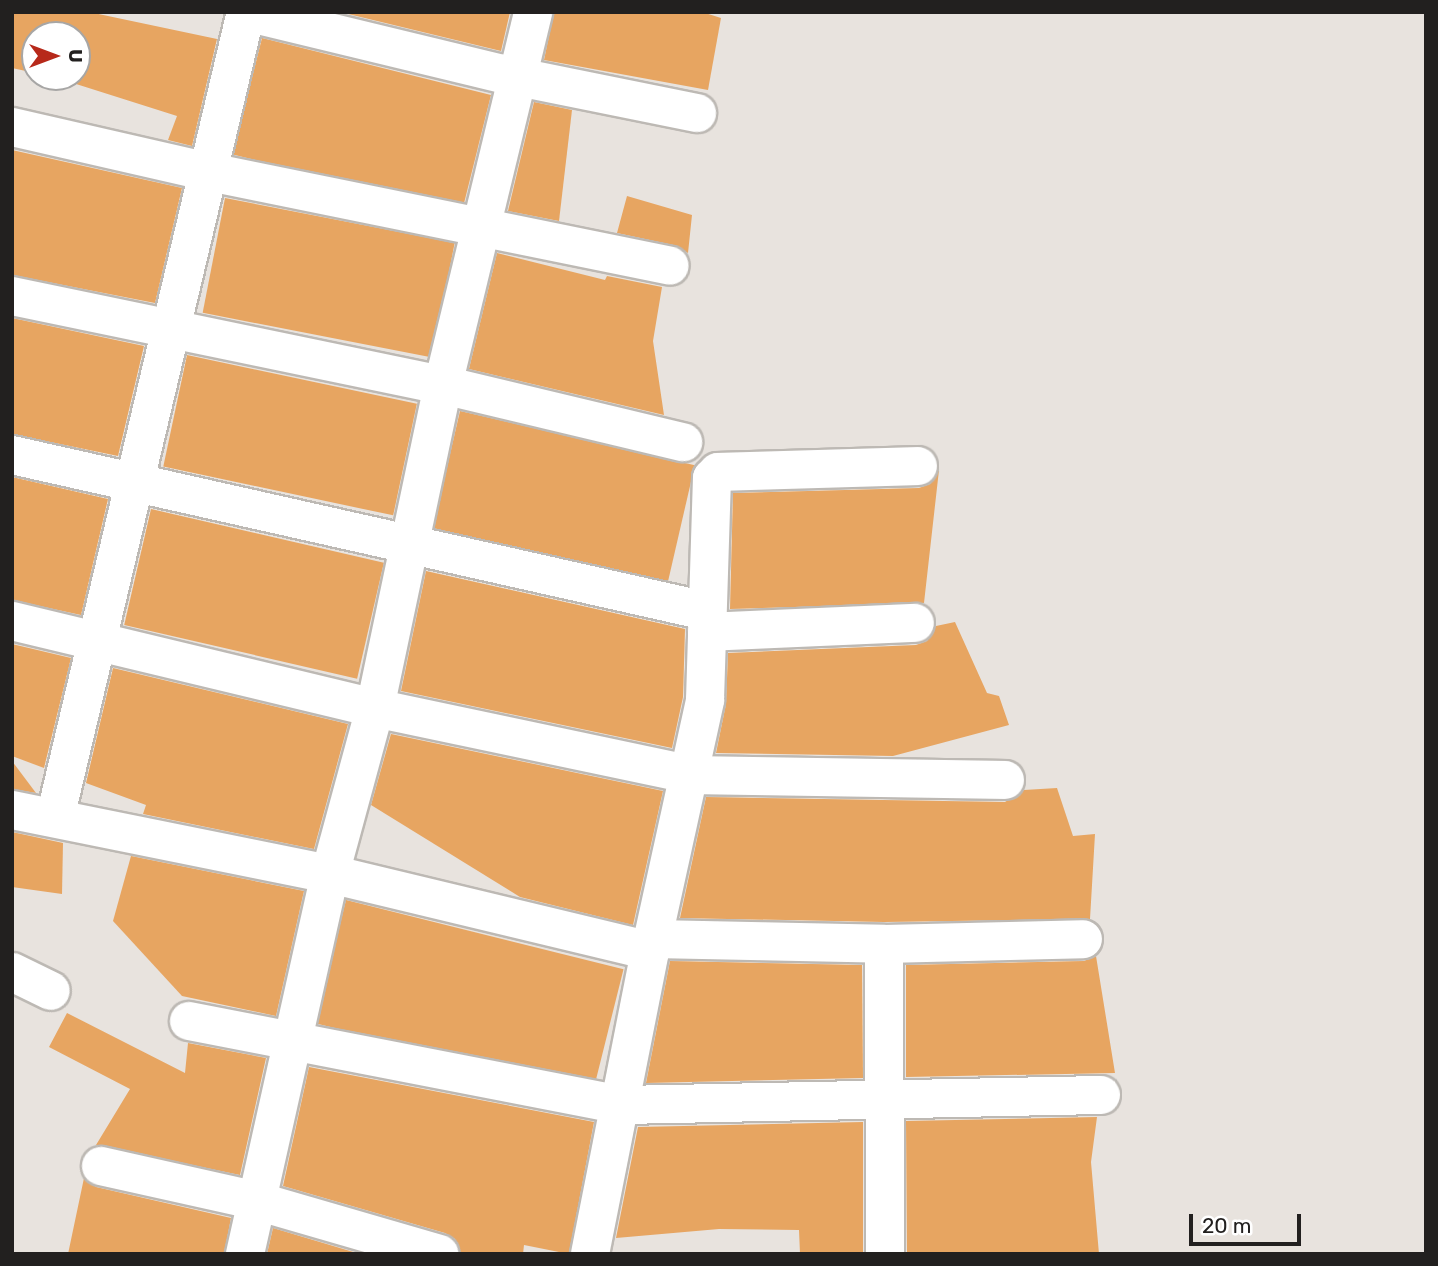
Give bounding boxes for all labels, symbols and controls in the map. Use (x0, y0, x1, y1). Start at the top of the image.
north arrow (21, 21, 91, 91)
text: U (64, 49, 87, 63)
scale bar (1193, 1200, 1305, 1244)
text: 20 m (1202, 1213, 1251, 1238)

